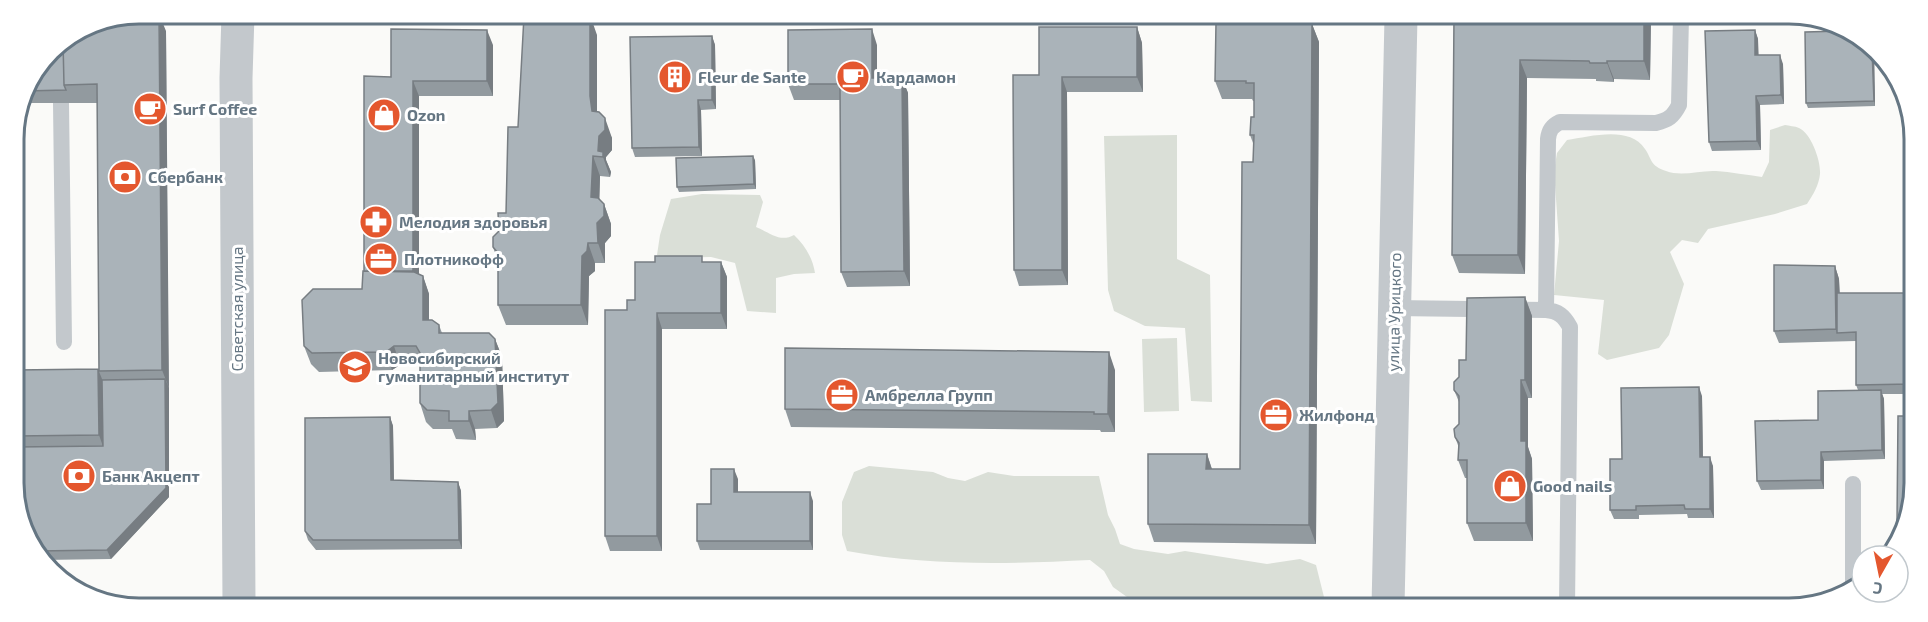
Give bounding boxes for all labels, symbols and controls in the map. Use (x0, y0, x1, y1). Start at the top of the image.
building icon: Fleur de Sante (657, 59, 693, 95)
cafe icon: Кардамон (835, 59, 871, 95)
place label: Fleur de Sante (698, 67, 806, 86)
place label: Кардамон (876, 67, 956, 86)
cafe icon: Surf Coffee (132, 91, 168, 127)
shop icon: Ozon (366, 97, 402, 133)
place label: Surf Coffee (173, 99, 257, 118)
place label: Ozon (407, 105, 445, 124)
bank icon: Сбербанк (107, 159, 143, 195)
place label: Сбербанк (148, 167, 223, 186)
pharmacy icon: Мелодия здоровья (358, 204, 394, 240)
place label: Мелодия здоровья (399, 212, 547, 231)
office icon: Плотникофф (363, 241, 399, 277)
street label: Советская улица (227, 246, 247, 372)
place label: Плотникофф (404, 249, 504, 268)
street label: улица Урицкого (1383, 252, 1405, 372)
place label: Новосибирский гуманитарный институт (378, 348, 569, 385)
school or university icon: Новосибирский гуманитарный институт (337, 349, 373, 385)
office icon: Амбрелла Групп (824, 377, 860, 413)
place label: Амбрелла Групп (865, 385, 993, 404)
office icon: Жилфонд (1258, 397, 1294, 433)
place label: Жилфонд (1299, 405, 1374, 424)
bank icon: Банк Акцепт (61, 458, 97, 494)
place label: Банк Акцепт (102, 466, 200, 485)
shop icon: Good nails (1492, 468, 1528, 504)
place label: Good nails (1533, 476, 1612, 495)
north arrow (1850, 544, 1910, 604)
text: С (1871, 579, 1884, 599)

